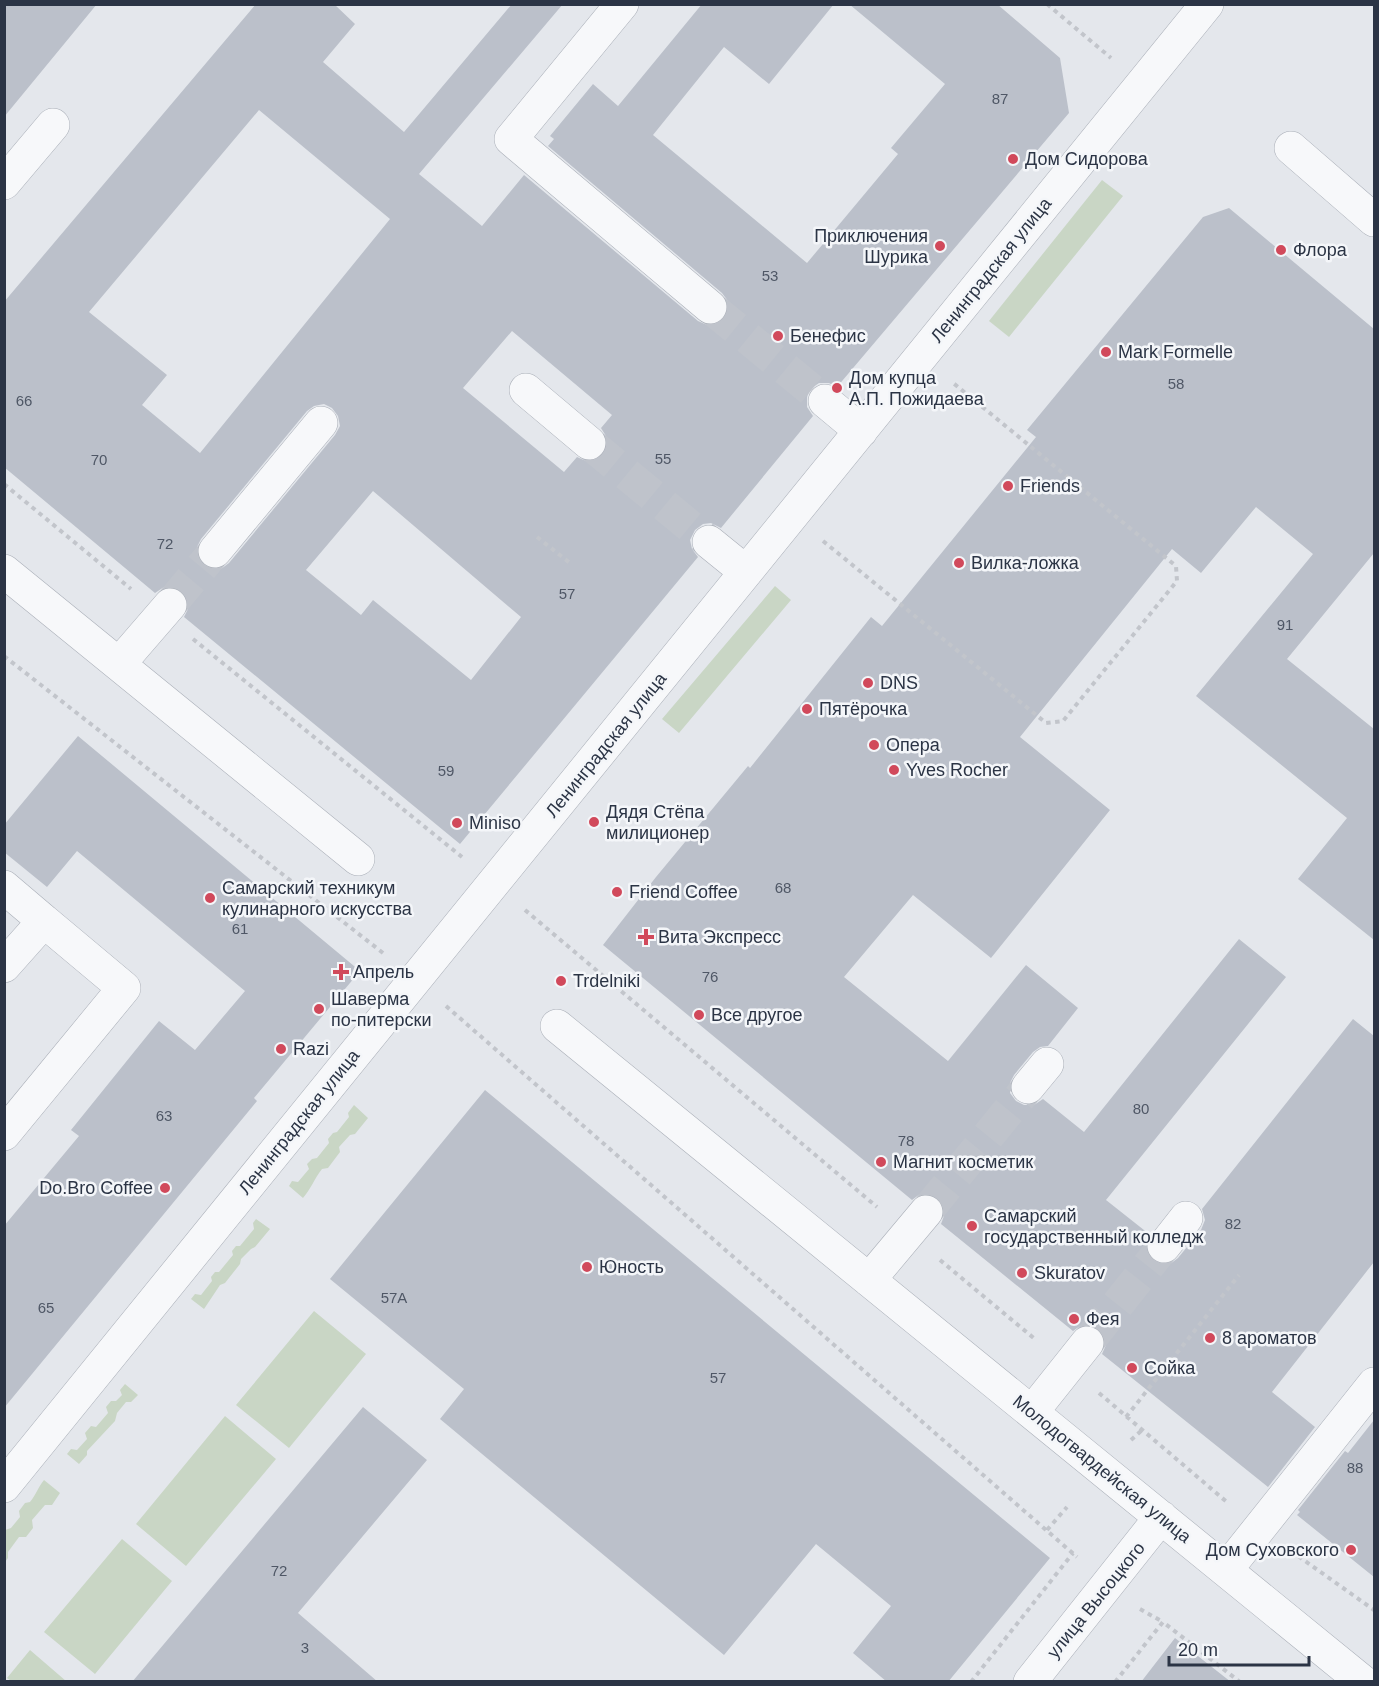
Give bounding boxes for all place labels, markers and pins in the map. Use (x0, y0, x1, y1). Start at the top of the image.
place label: Дом Сидорова (1025, 149, 1149, 169)
marker: Дом Сидорова (1006, 152, 1020, 166)
place label: Приключения Шурика (814, 226, 929, 267)
marker: Приключения Шурика (933, 239, 947, 253)
place label: Флора (1293, 240, 1348, 260)
marker: Флора (1274, 243, 1288, 257)
place label: Бенефис (790, 326, 866, 346)
marker: Бенефис (771, 329, 785, 343)
place label: Mark Formelle (1118, 342, 1233, 362)
marker: Mark Formelle (1099, 345, 1113, 359)
place label: Дом купца А.П. Пожидаева (849, 368, 985, 409)
marker: Дом купца А.П. Пожидаева (830, 381, 844, 395)
place label: Friends (1020, 476, 1080, 496)
marker: Friends (1001, 479, 1015, 493)
place label: Вилка-ложка (971, 553, 1080, 573)
marker: Вилка-ложка (952, 556, 966, 570)
place label: DNS (880, 673, 918, 693)
marker: DNS (861, 676, 875, 690)
place label: Пятёрочка (819, 699, 908, 719)
marker: Пятёрочка (800, 702, 814, 716)
place label: Опера (886, 735, 941, 755)
marker: Опера (867, 738, 881, 752)
place label: Yves Rocher (906, 760, 1008, 780)
marker: Yves Rocher (887, 763, 901, 777)
place label: Дядя Стёпа милиционер (606, 802, 709, 843)
place label: Miniso (469, 813, 521, 833)
marker: Дядя Стёпа милиционер (587, 815, 601, 829)
marker: Miniso (450, 816, 464, 830)
place label: Самарский техникум кулинарного искусства (222, 878, 413, 919)
place label: Friend Coffee (629, 882, 738, 902)
marker: Friend Coffee (610, 885, 624, 899)
marker: Самарский техникум кулинарного искусства (203, 891, 217, 905)
place label: Вита Экспресс (658, 927, 781, 947)
marker: Вита Экспресс (639, 930, 653, 944)
place label: Апрель (353, 962, 414, 982)
marker: Апрель (334, 965, 348, 979)
place label: Trdelniki (573, 971, 640, 991)
marker: Trdelniki (554, 974, 568, 988)
place label: Шаверма по-питерски (331, 989, 432, 1030)
marker: Шаверма по-питерски (312, 1002, 326, 1016)
place label: Все другое (711, 1005, 803, 1025)
marker: Все другое (692, 1008, 706, 1022)
place label: Razi (293, 1039, 329, 1059)
marker: Razi (274, 1042, 288, 1056)
place label: Магнит косметик (893, 1152, 1033, 1172)
marker: Магнит косметик (874, 1155, 888, 1169)
place label: Do.Bro Coffee (39, 1178, 153, 1198)
marker: Do.Bro Coffee (158, 1181, 172, 1195)
place label: Самарский государственный колледж (984, 1206, 1203, 1247)
marker: Самарский государственный колледж (965, 1219, 979, 1233)
place label: Юность (599, 1257, 664, 1277)
marker: Юность (580, 1260, 594, 1274)
place label: Skuratov (1034, 1263, 1105, 1283)
marker: Skuratov (1015, 1266, 1029, 1280)
place label: Фея (1086, 1309, 1119, 1329)
marker: Фея (1067, 1312, 1081, 1326)
place label: 8 ароматов (1222, 1328, 1317, 1348)
marker: 8 ароматов (1203, 1331, 1217, 1345)
place label: Сойка (1144, 1358, 1196, 1378)
marker: Сойка (1125, 1361, 1139, 1375)
place label: Дом Суховского (1206, 1540, 1339, 1560)
marker: Дом Суховского (1344, 1543, 1358, 1557)

